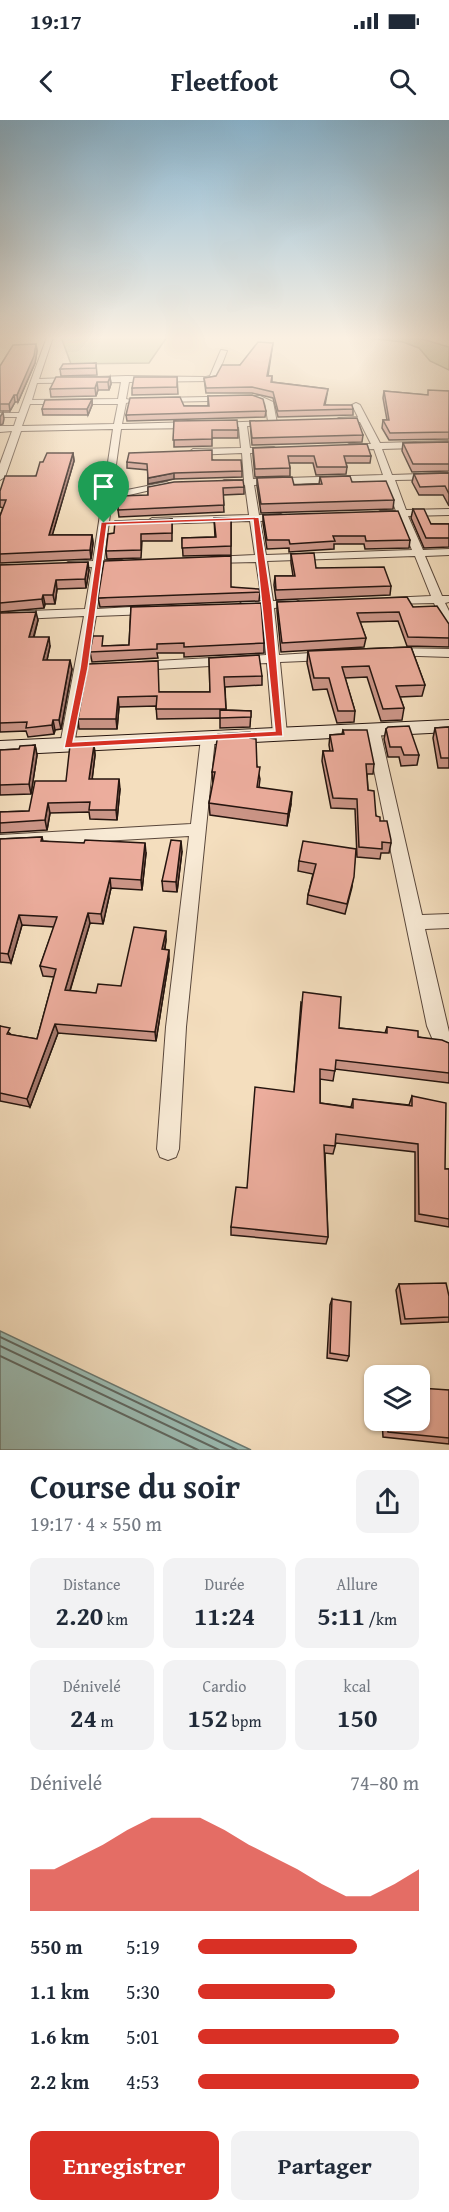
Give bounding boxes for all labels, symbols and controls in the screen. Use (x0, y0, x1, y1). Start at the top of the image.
text: 19:17 (30, 5, 82, 37)
text: Fleetfoot (171, 61, 278, 101)
icon: back (30, 65, 63, 98)
icon: search (386, 65, 419, 98)
pin (78, 461, 129, 523)
icon: arrive (87, 470, 120, 503)
map controls (364, 1365, 430, 1431)
button: layers (364, 1365, 430, 1431)
text: Course du soir (30, 1462, 240, 1510)
button: share (356, 1470, 419, 1533)
text: 19:17 · 4 × 550 m (30, 1509, 162, 1538)
text: Distance (63, 1572, 121, 1596)
text: Durée (205, 1572, 244, 1596)
text: Allure (337, 1572, 378, 1596)
text: 2.20 (56, 1596, 103, 1635)
text: 11:24 (194, 1596, 255, 1635)
text: 5:11 (317, 1596, 365, 1635)
text: km (103, 1607, 128, 1631)
text: /km (365, 1607, 397, 1631)
text: Dénivelé (63, 1674, 121, 1698)
text: Cardio (203, 1674, 246, 1698)
text: kcal (344, 1674, 371, 1698)
text: 24 (70, 1698, 97, 1737)
text: 152 (188, 1698, 228, 1737)
text: 150 (337, 1698, 377, 1737)
text: m (97, 1709, 114, 1733)
text: bpm (228, 1709, 261, 1733)
text: Dénivelé (30, 1768, 102, 1797)
text: 74–80 m (350, 1768, 419, 1797)
text: 550 m (30, 1932, 83, 1961)
text: 5:19 (126, 1932, 160, 1961)
text: 1.1 km (30, 1977, 89, 2006)
text: 5:30 (126, 1977, 160, 2006)
text: 1.6 km (30, 2022, 89, 2051)
text: 5:01 (126, 2022, 160, 2051)
text: 2.2 km (30, 2067, 89, 2096)
text: 4:53 (126, 2067, 160, 2096)
button: Enregistrer (30, 2131, 219, 2200)
button: Partager (231, 2131, 419, 2200)

